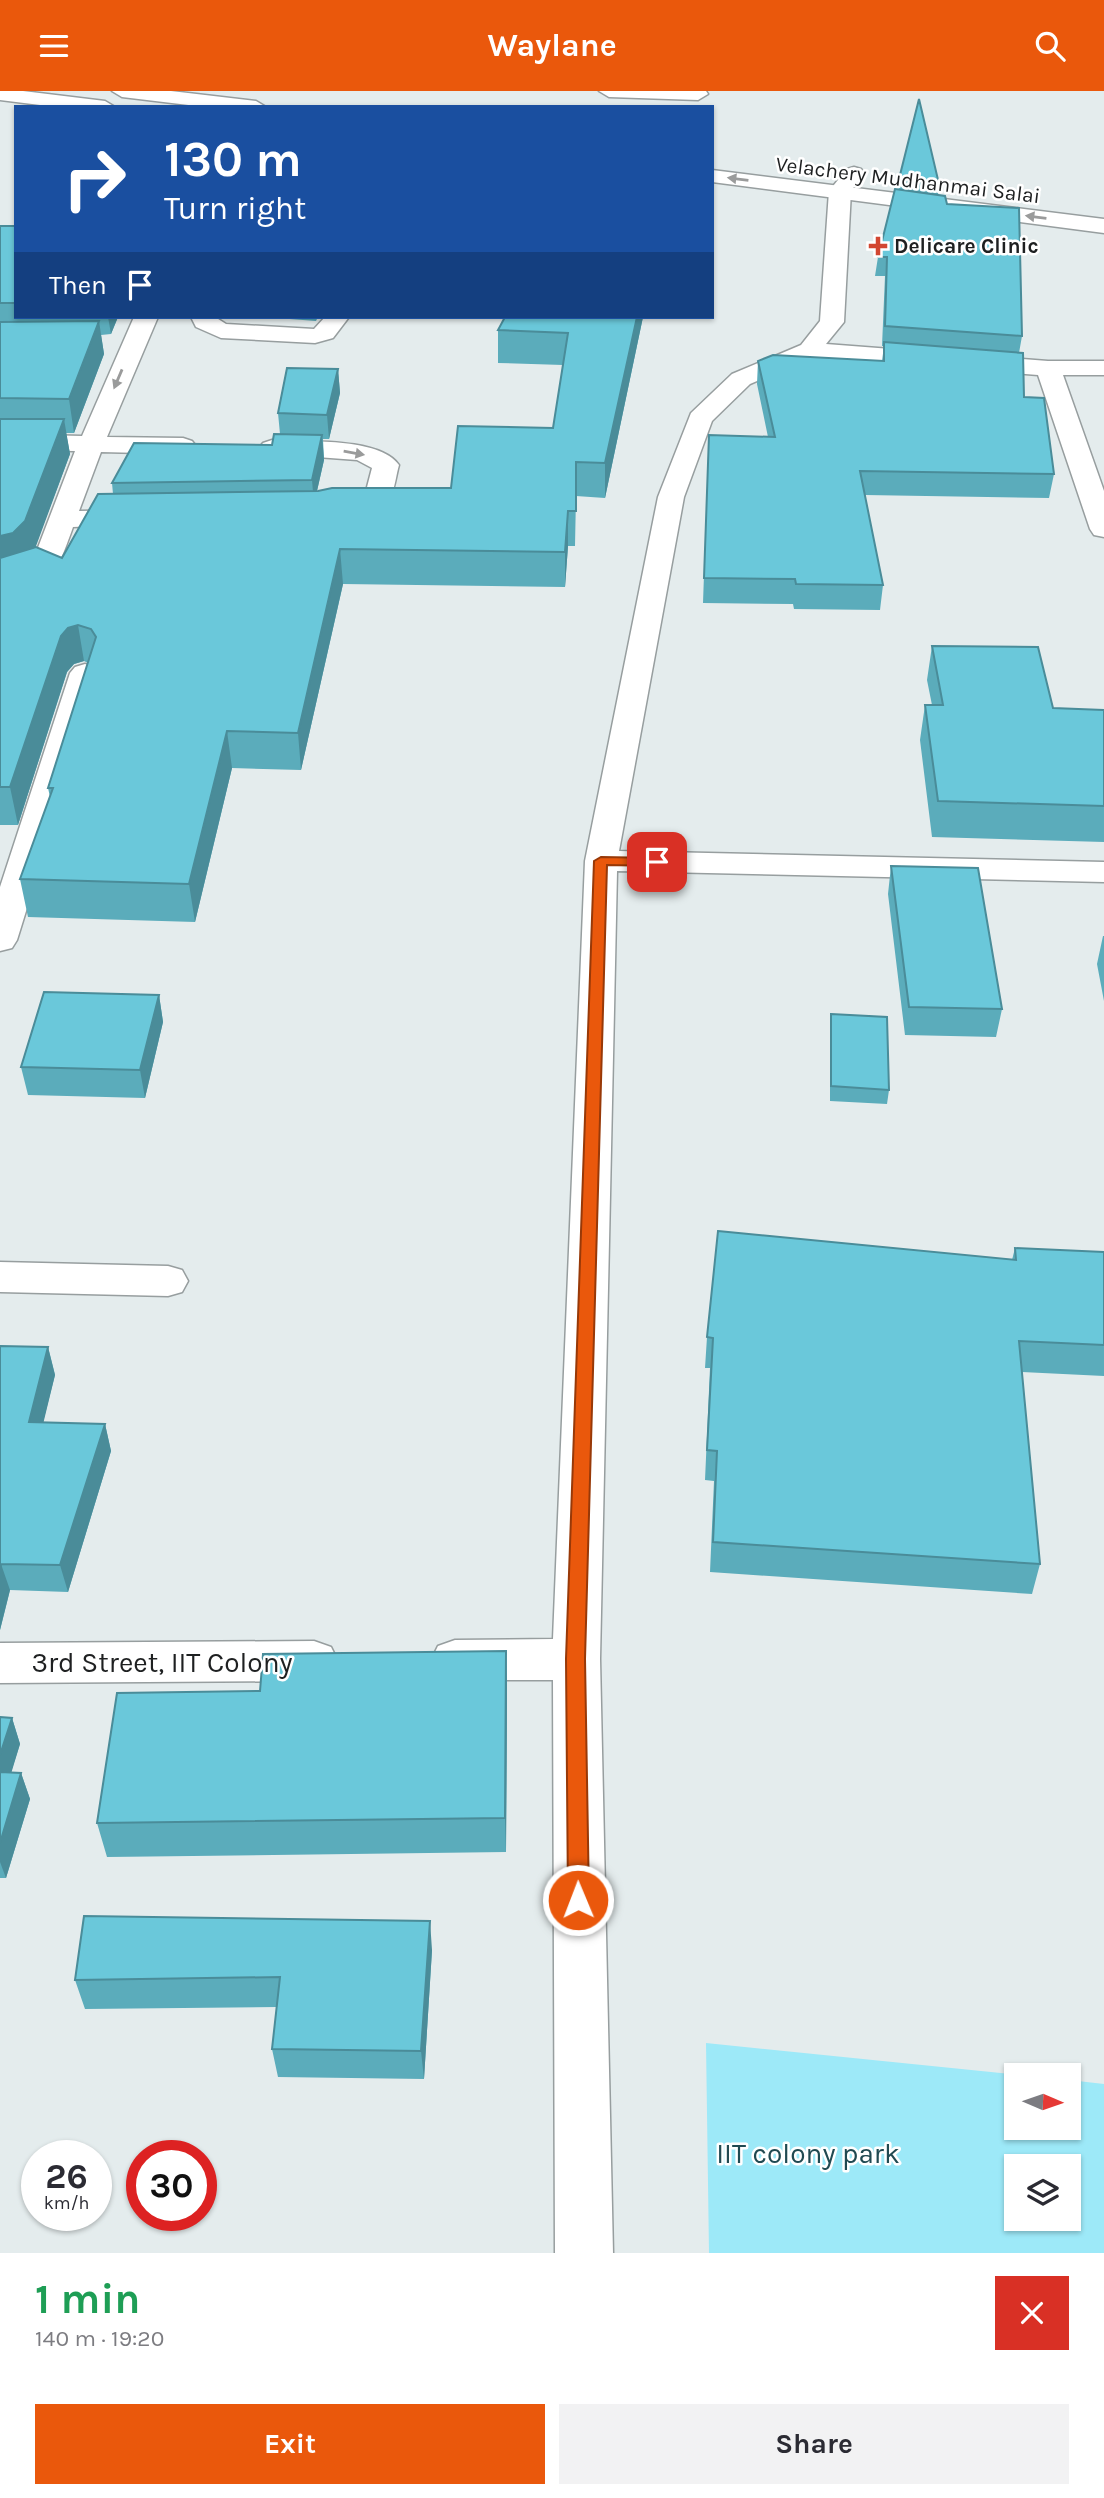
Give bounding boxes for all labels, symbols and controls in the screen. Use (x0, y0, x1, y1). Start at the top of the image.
icon: menu (35, 27, 73, 65)
text: Waylane (487, 27, 617, 64)
icon: search (1031, 27, 1069, 65)
text: 130 m (164, 131, 302, 188)
icon: right (49, 133, 140, 224)
street label: Velachery Mudhanmai Salai (774, 152, 1042, 208)
one-way arrow (727, 173, 749, 184)
text: Turn right (164, 190, 306, 227)
one-way arrow (1025, 211, 1047, 222)
place label: Delicare Clinic (894, 234, 1039, 258)
marker: Delicare Clinic (868, 236, 888, 256)
icon: arrive (121, 266, 159, 304)
text: Then (49, 270, 107, 301)
one-way arrow (112, 369, 124, 389)
one-way arrow (343, 448, 365, 459)
pin (627, 832, 687, 892)
icon: arrive (638, 843, 676, 881)
street label: 3rd Street, IIT Colony (31, 1646, 293, 1679)
position arrow (541, 1863, 615, 1937)
north arrow (1004, 2063, 1082, 2140)
map controls (1004, 2063, 1081, 2231)
park label: IIT colony park (716, 2137, 900, 2170)
speed limit sign: 30 (126, 2140, 217, 2231)
button: layers (1004, 2154, 1081, 2231)
text: 26 (45, 2156, 88, 2197)
text: km/h (44, 2192, 89, 2214)
text: 1 min (35, 2274, 140, 2324)
button: close (995, 2276, 1069, 2350)
text: 140 m · 19:20 (35, 2325, 164, 2352)
button: Exit (35, 2404, 545, 2484)
button: Share (559, 2404, 1069, 2484)

